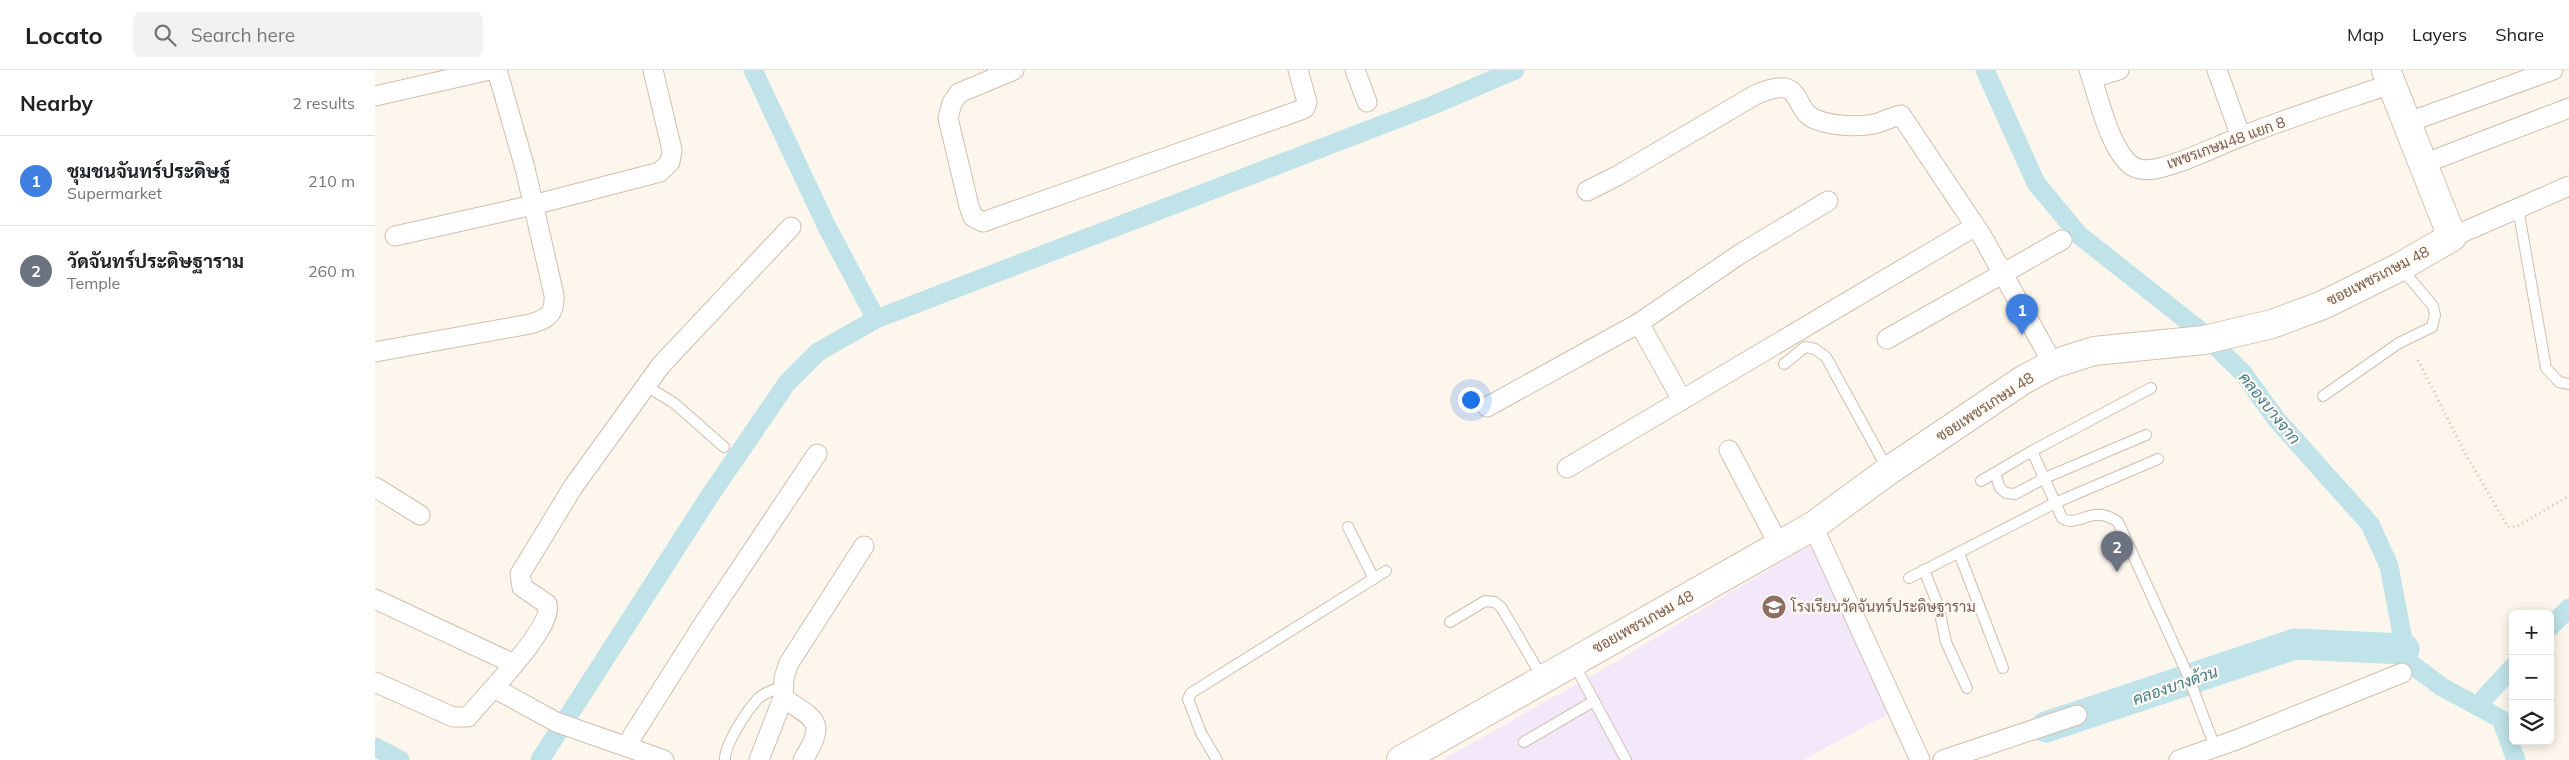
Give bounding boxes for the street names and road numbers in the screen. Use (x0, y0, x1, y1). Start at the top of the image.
street label: เพชรเกษม48 แยก 8 (2164, 112, 2288, 173)
street label: ซอยเพชรเกษม 48 (2323, 241, 2432, 310)
street label: ซอยเพชรเกษม 48 (1932, 368, 2037, 445)
street label: ซอยเพชรเกษม 48 (1589, 586, 1697, 657)

